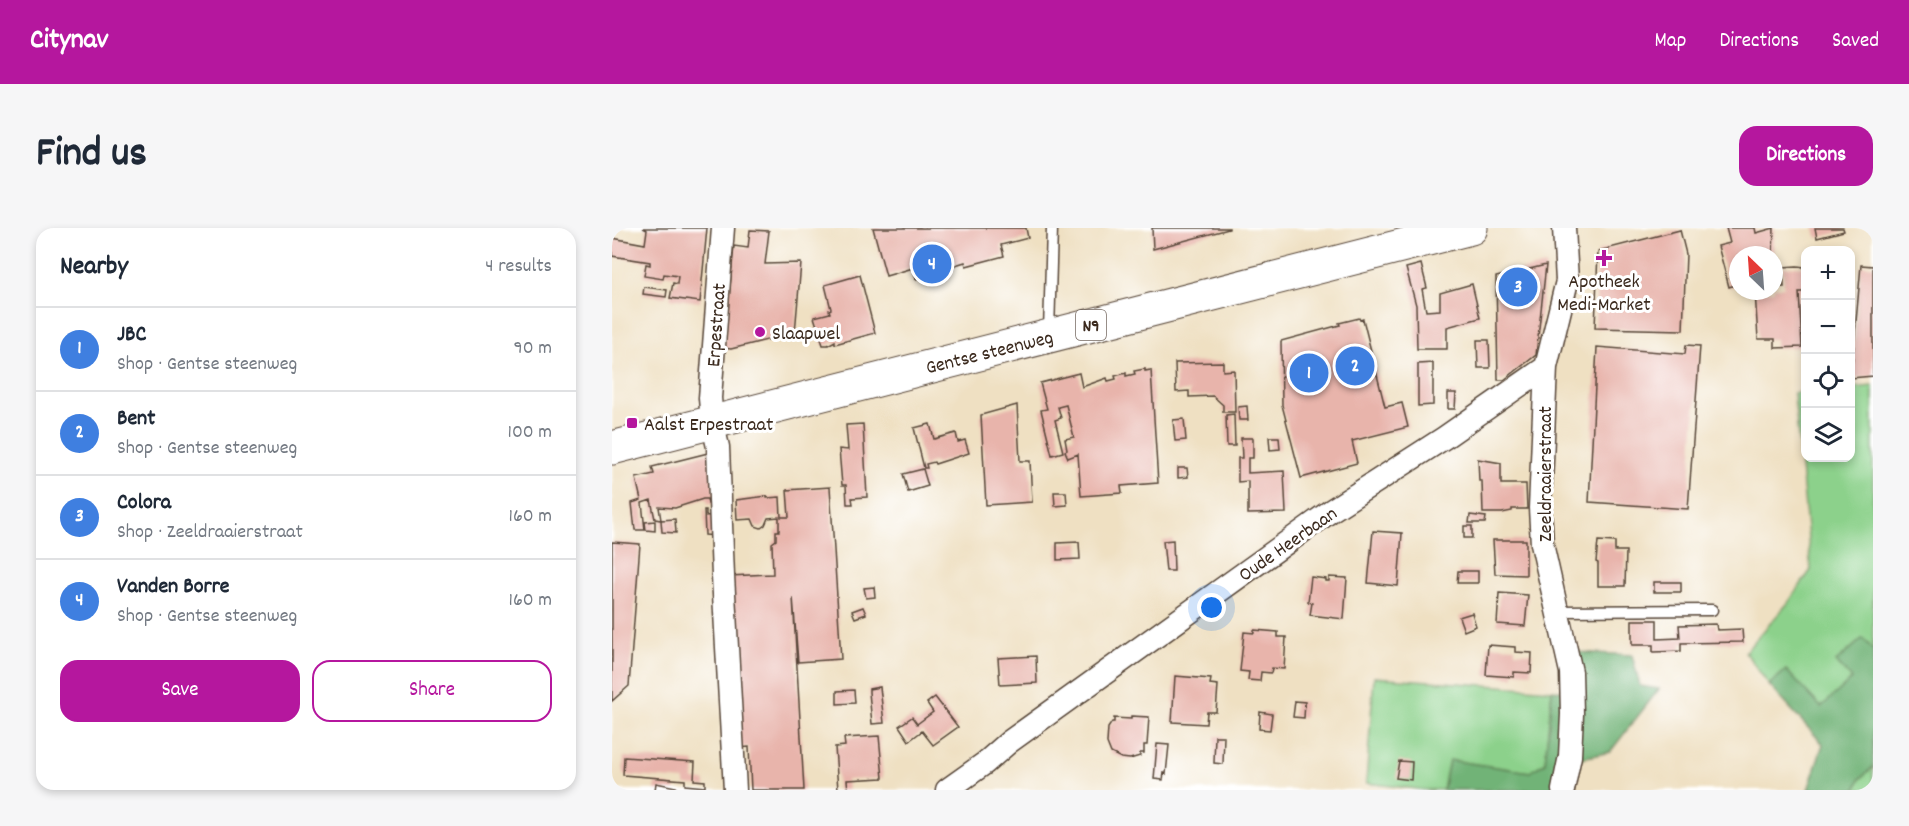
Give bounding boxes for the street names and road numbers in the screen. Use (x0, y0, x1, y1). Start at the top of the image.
street label: Erpestraat (701, 282, 735, 368)
road number: N9 (1076, 310, 1106, 340)
street label: Gentse steenweg (923, 325, 1056, 383)
street label: Zeeldraaierstraat (1533, 406, 1561, 542)
street label: Oude Heerbaan (1234, 501, 1344, 590)

